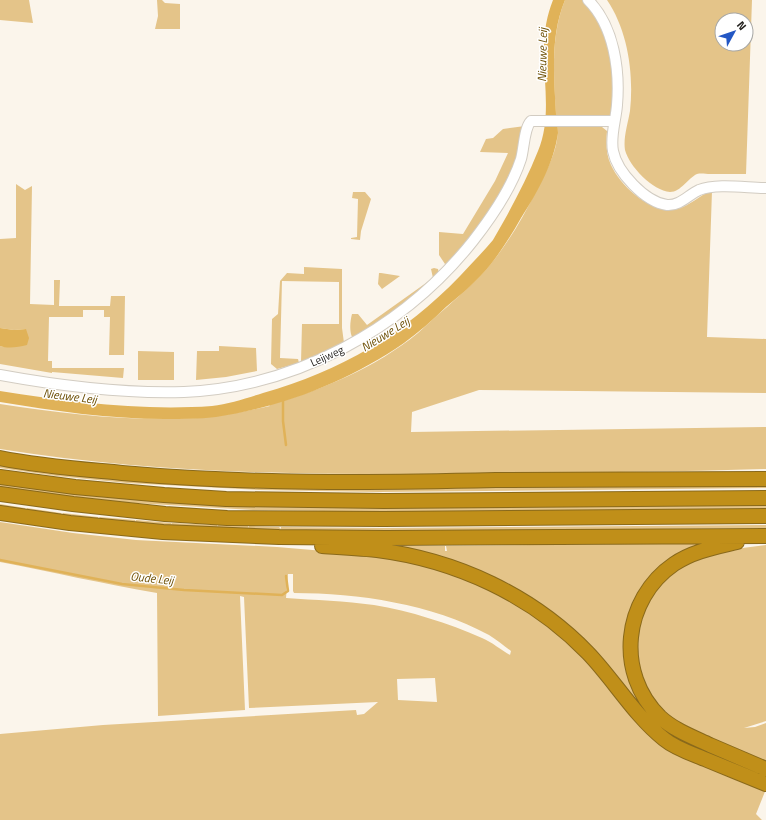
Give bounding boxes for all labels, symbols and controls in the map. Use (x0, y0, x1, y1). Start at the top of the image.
north arrow (714, 12, 754, 52)
text: N (733, 18, 750, 34)
water label: Nieuwe Leij (532, 26, 552, 82)
water label: Nieuwe Leij (357, 311, 414, 356)
street label: Leijweg (308, 341, 347, 370)
water label: Nieuwe Leij (42, 383, 99, 409)
water label: Oude Leij (130, 566, 176, 590)

